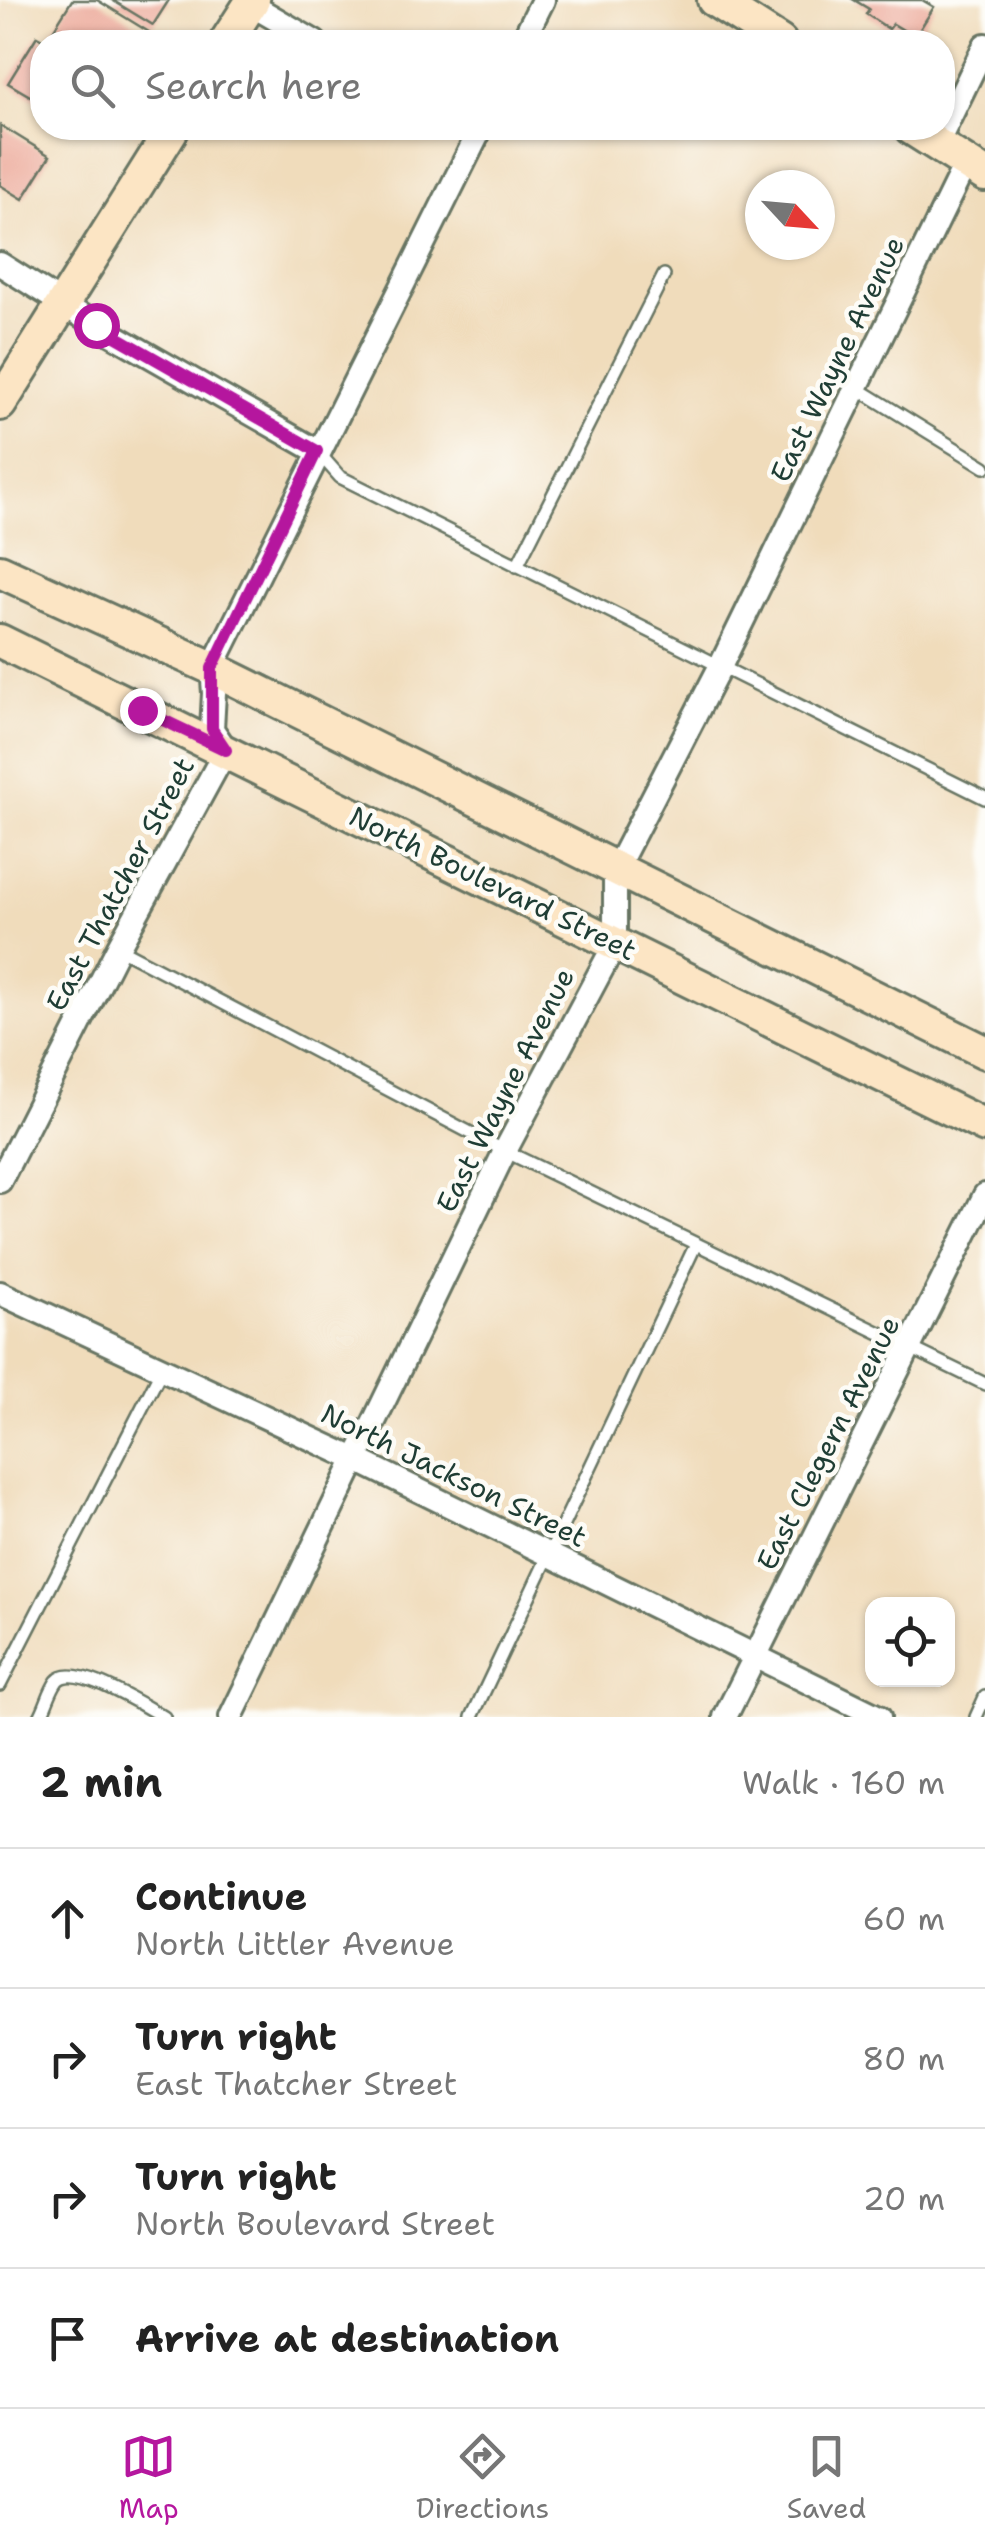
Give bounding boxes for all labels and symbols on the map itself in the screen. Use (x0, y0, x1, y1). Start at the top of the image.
north arrow (745, 170, 835, 260)
street label: East Wayne Avenue (761, 230, 913, 488)
route start (74, 303, 120, 349)
route end (120, 688, 166, 734)
street label: East Thatcher Street (37, 750, 203, 1018)
street label: North Boulevard Street (343, 797, 643, 969)
street label: East Wayne Avenue (427, 961, 583, 1219)
street label: East Clegern Avenue (747, 1310, 909, 1576)
street label: North Jackson Street (315, 1394, 593, 1556)

